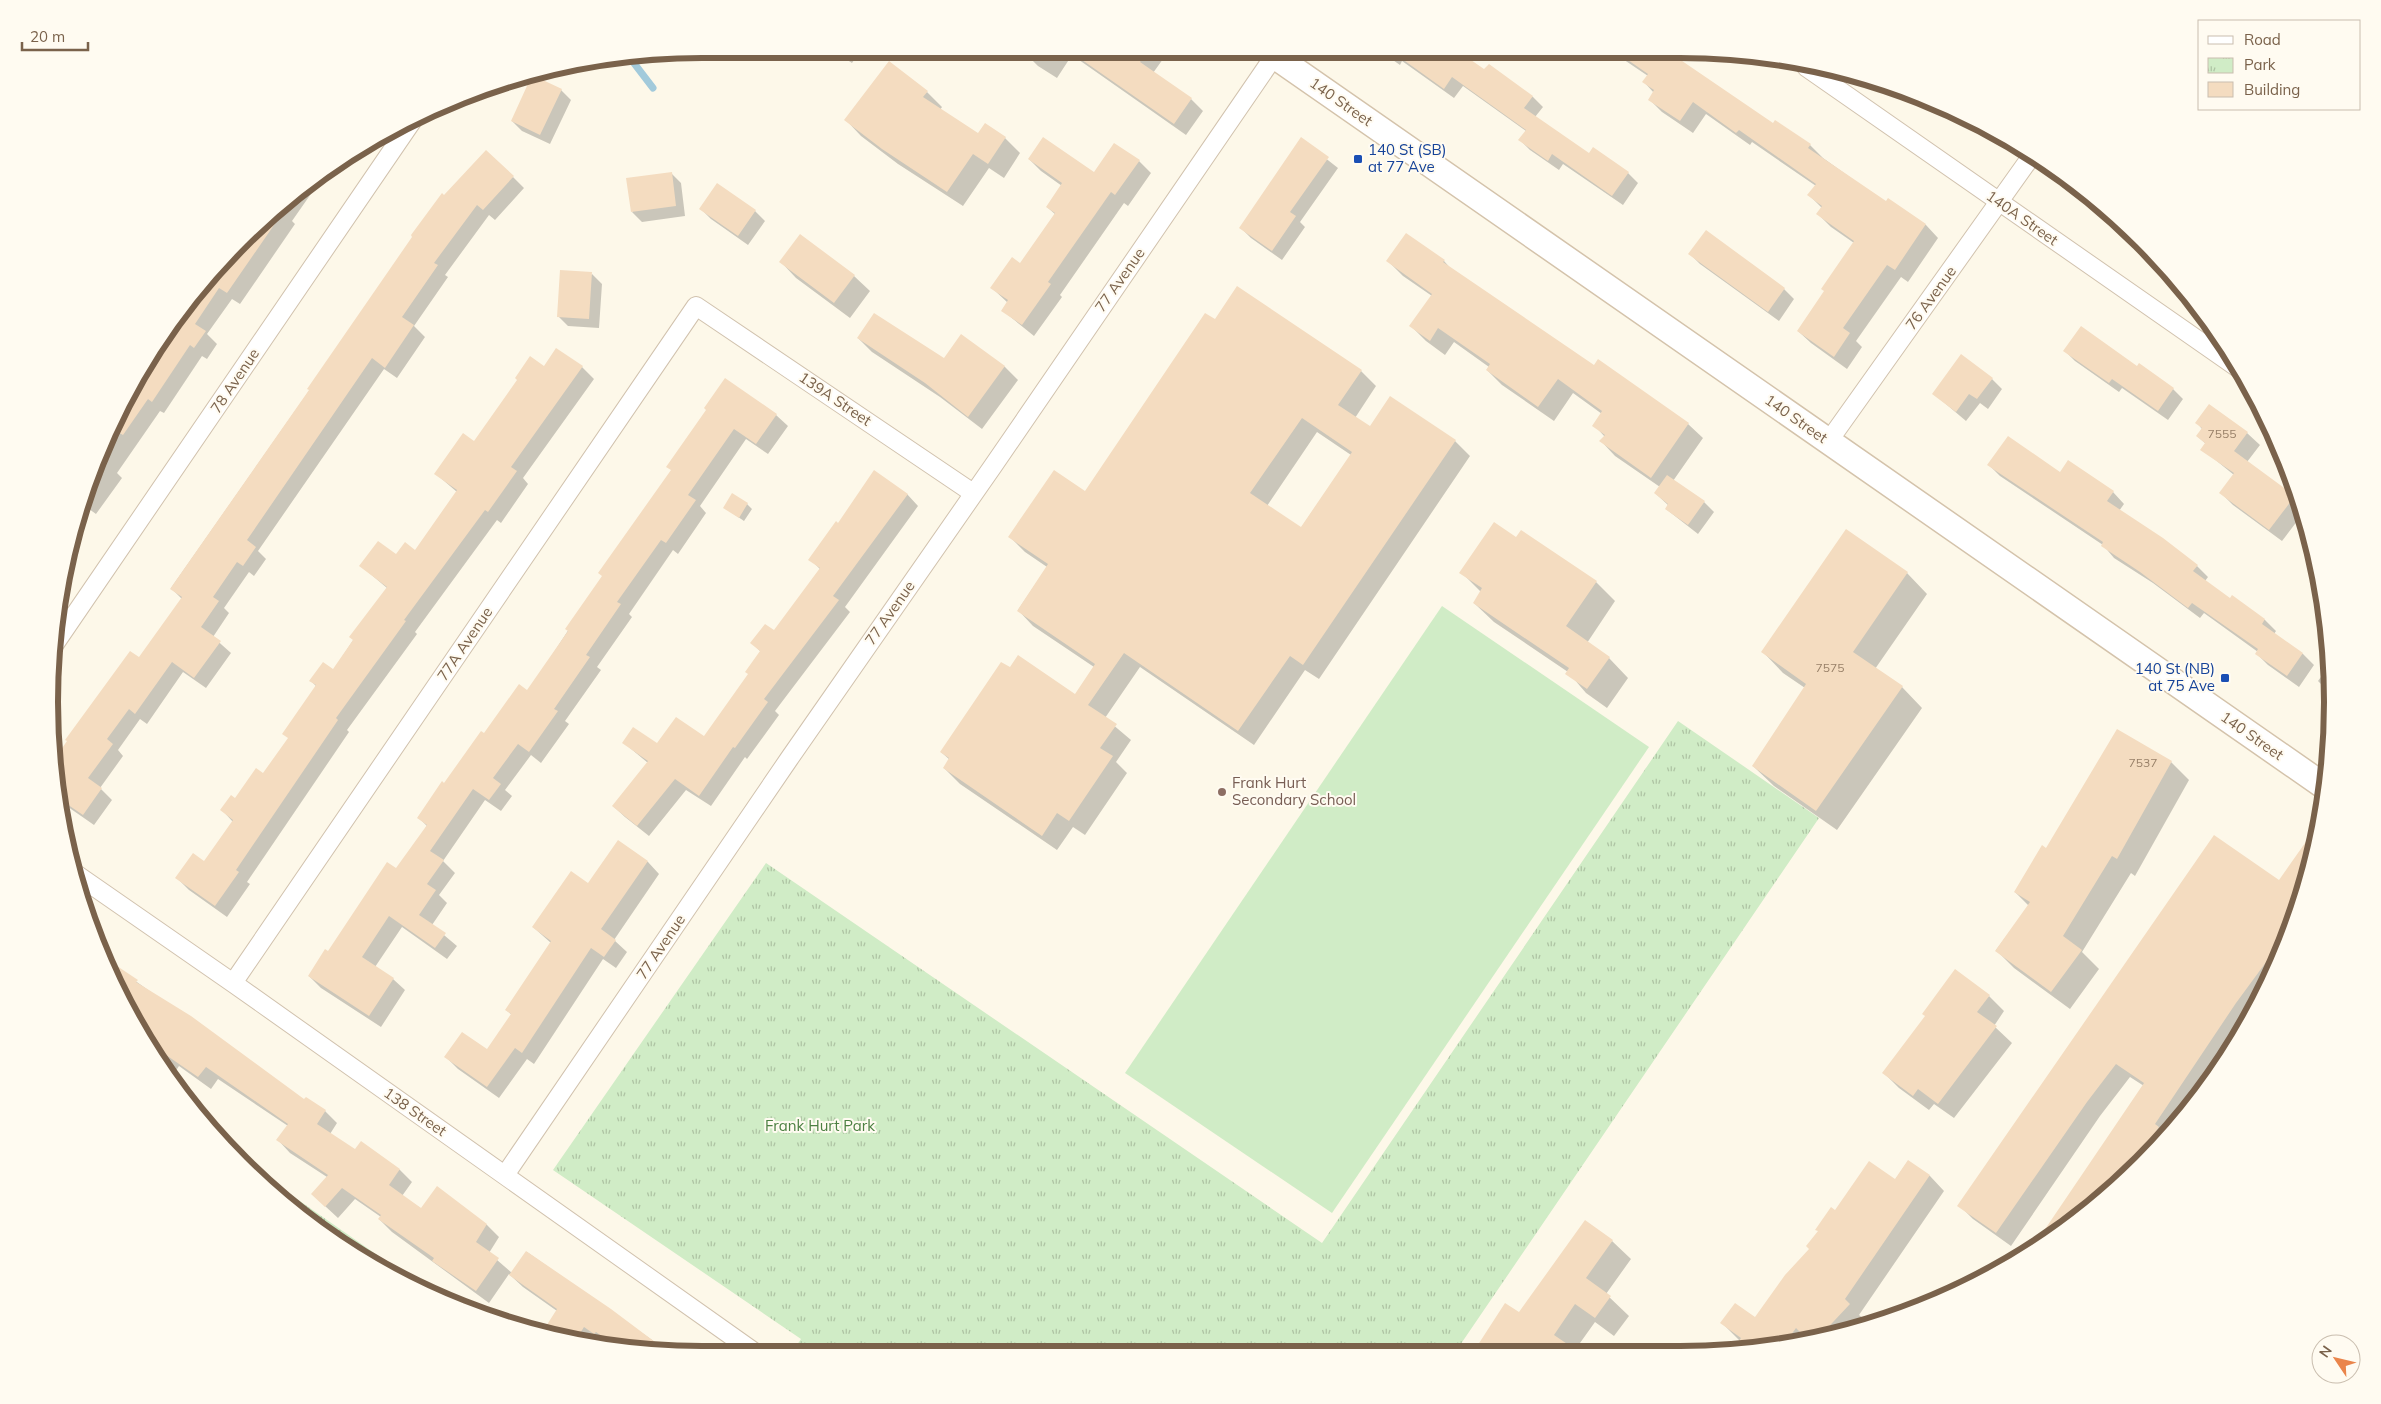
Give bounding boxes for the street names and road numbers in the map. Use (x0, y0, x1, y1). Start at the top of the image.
street label: 140 Street (1306, 73, 1376, 130)
street label: 140A Street (1983, 186, 2062, 249)
street label: 77 Avenue (1091, 244, 1149, 316)
street label: 76 Avenue (1901, 262, 1960, 333)
street label: 78 Avenue (206, 345, 263, 417)
street label: 139A Street (795, 367, 875, 430)
street label: 140 Street (1761, 390, 1831, 447)
street label: 77 Avenue (861, 577, 919, 649)
street label: 77A Avenue (433, 603, 496, 684)
street label: 140 Street (2217, 707, 2287, 764)
street label: 77 Avenue (632, 911, 689, 983)
street label: 138 Street (380, 1083, 450, 1140)

